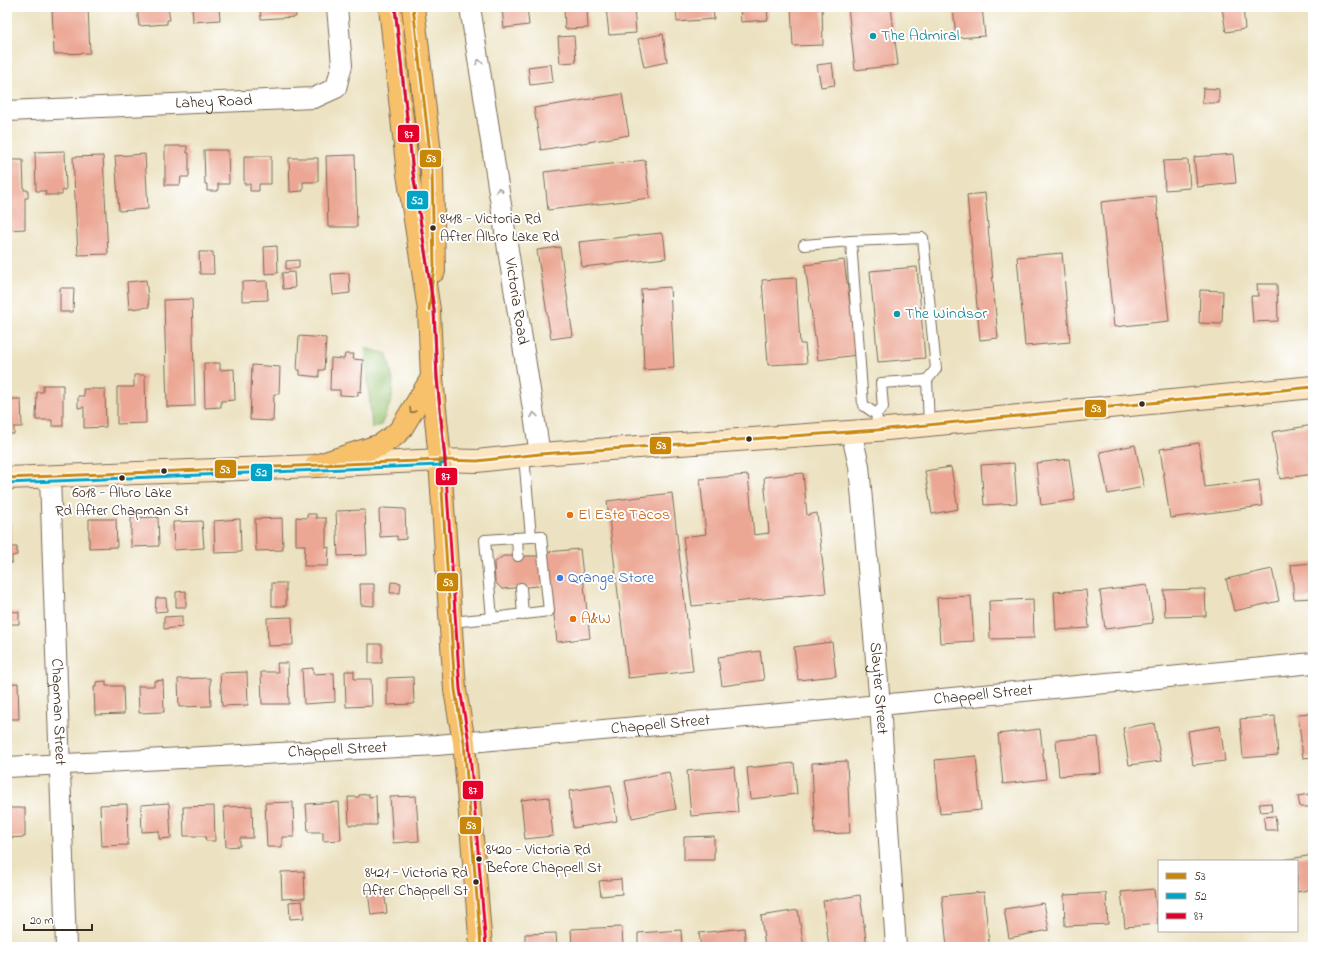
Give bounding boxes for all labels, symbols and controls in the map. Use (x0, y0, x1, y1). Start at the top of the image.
place label: The Admiral (881, 24, 960, 48)
marker: The Admiral (868, 31, 878, 41)
one-way arrow (475, 58, 484, 65)
street label: Lahey Road (175, 89, 253, 116)
line badge: 87 (397, 124, 420, 143)
text: 87 (404, 127, 414, 143)
line badge: 53 (419, 149, 442, 168)
text: 53 (426, 151, 437, 167)
one-way arrow (495, 187, 504, 193)
line badge: 52 (406, 190, 429, 210)
text: 52 (411, 193, 423, 209)
place label: 8418 - Victoria Rd After Albro Lake Rd (440, 208, 560, 248)
marker: 8418 - Victoria Rd After Albro Lake Rd (428, 223, 438, 233)
street label: Victoria Road (497, 255, 535, 346)
place label: The Windsor (905, 302, 987, 326)
marker: The Windsor (892, 309, 902, 319)
line badge: 53 (1084, 399, 1107, 418)
unlabelled marker (1137, 399, 1147, 409)
text: 53 (1091, 401, 1102, 417)
one-way arrow (409, 407, 416, 414)
one-way arrow (530, 412, 539, 418)
unlabelled marker (744, 434, 754, 444)
line badge: 53 (649, 436, 672, 455)
text: 53 (656, 438, 667, 454)
line badge: 53 (214, 459, 237, 479)
text: 53 (220, 462, 231, 478)
line badge: 52 (250, 463, 273, 482)
text: 52 (255, 465, 267, 481)
unlabelled marker (159, 466, 169, 476)
line badge: 87 (435, 467, 458, 486)
text: 87 (441, 469, 451, 485)
marker: 6018 - Albro Lake Rd After Chapman St (117, 473, 127, 483)
place label: 6018 - Albro Lake Rd After Chapman St (55, 482, 189, 522)
place label: El Este Tacos (578, 503, 670, 527)
marker: El Este Tacos (565, 510, 575, 520)
place label: Qrange Store (568, 566, 655, 590)
line badge: 53 (436, 572, 459, 592)
marker: Qrange Store (555, 573, 565, 583)
text: 53 (443, 575, 454, 591)
place label: A&W (581, 607, 611, 631)
marker: A&W (568, 614, 578, 624)
street label: Slayter Street (863, 641, 894, 736)
street label: Chapman Street (44, 658, 72, 766)
street label: Chappell Street (932, 678, 1034, 712)
street label: Chappell Street (610, 708, 712, 741)
street label: Chappell Street (287, 736, 388, 765)
line badge: 87 (462, 780, 484, 800)
text: 87 (468, 783, 478, 799)
line badge: 53 (459, 816, 482, 835)
text: 53 (466, 818, 477, 834)
place label: 8420 - Victoria Rd Before Chappell St (485, 839, 602, 879)
marker: 8420 - Victoria Rd Before Chappell St (474, 854, 484, 864)
legend (1158, 860, 1298, 932)
place label: 8421 - Victoria Rd After Chappell St (362, 862, 469, 902)
text: 53 (1194, 868, 1206, 886)
marker: 8421 - Victoria Rd After Chappell St (471, 877, 481, 887)
text: 52 (1194, 888, 1207, 906)
scale bar (24, 906, 92, 932)
text: 87 (1194, 908, 1204, 926)
text: 20 m (30, 912, 53, 930)

